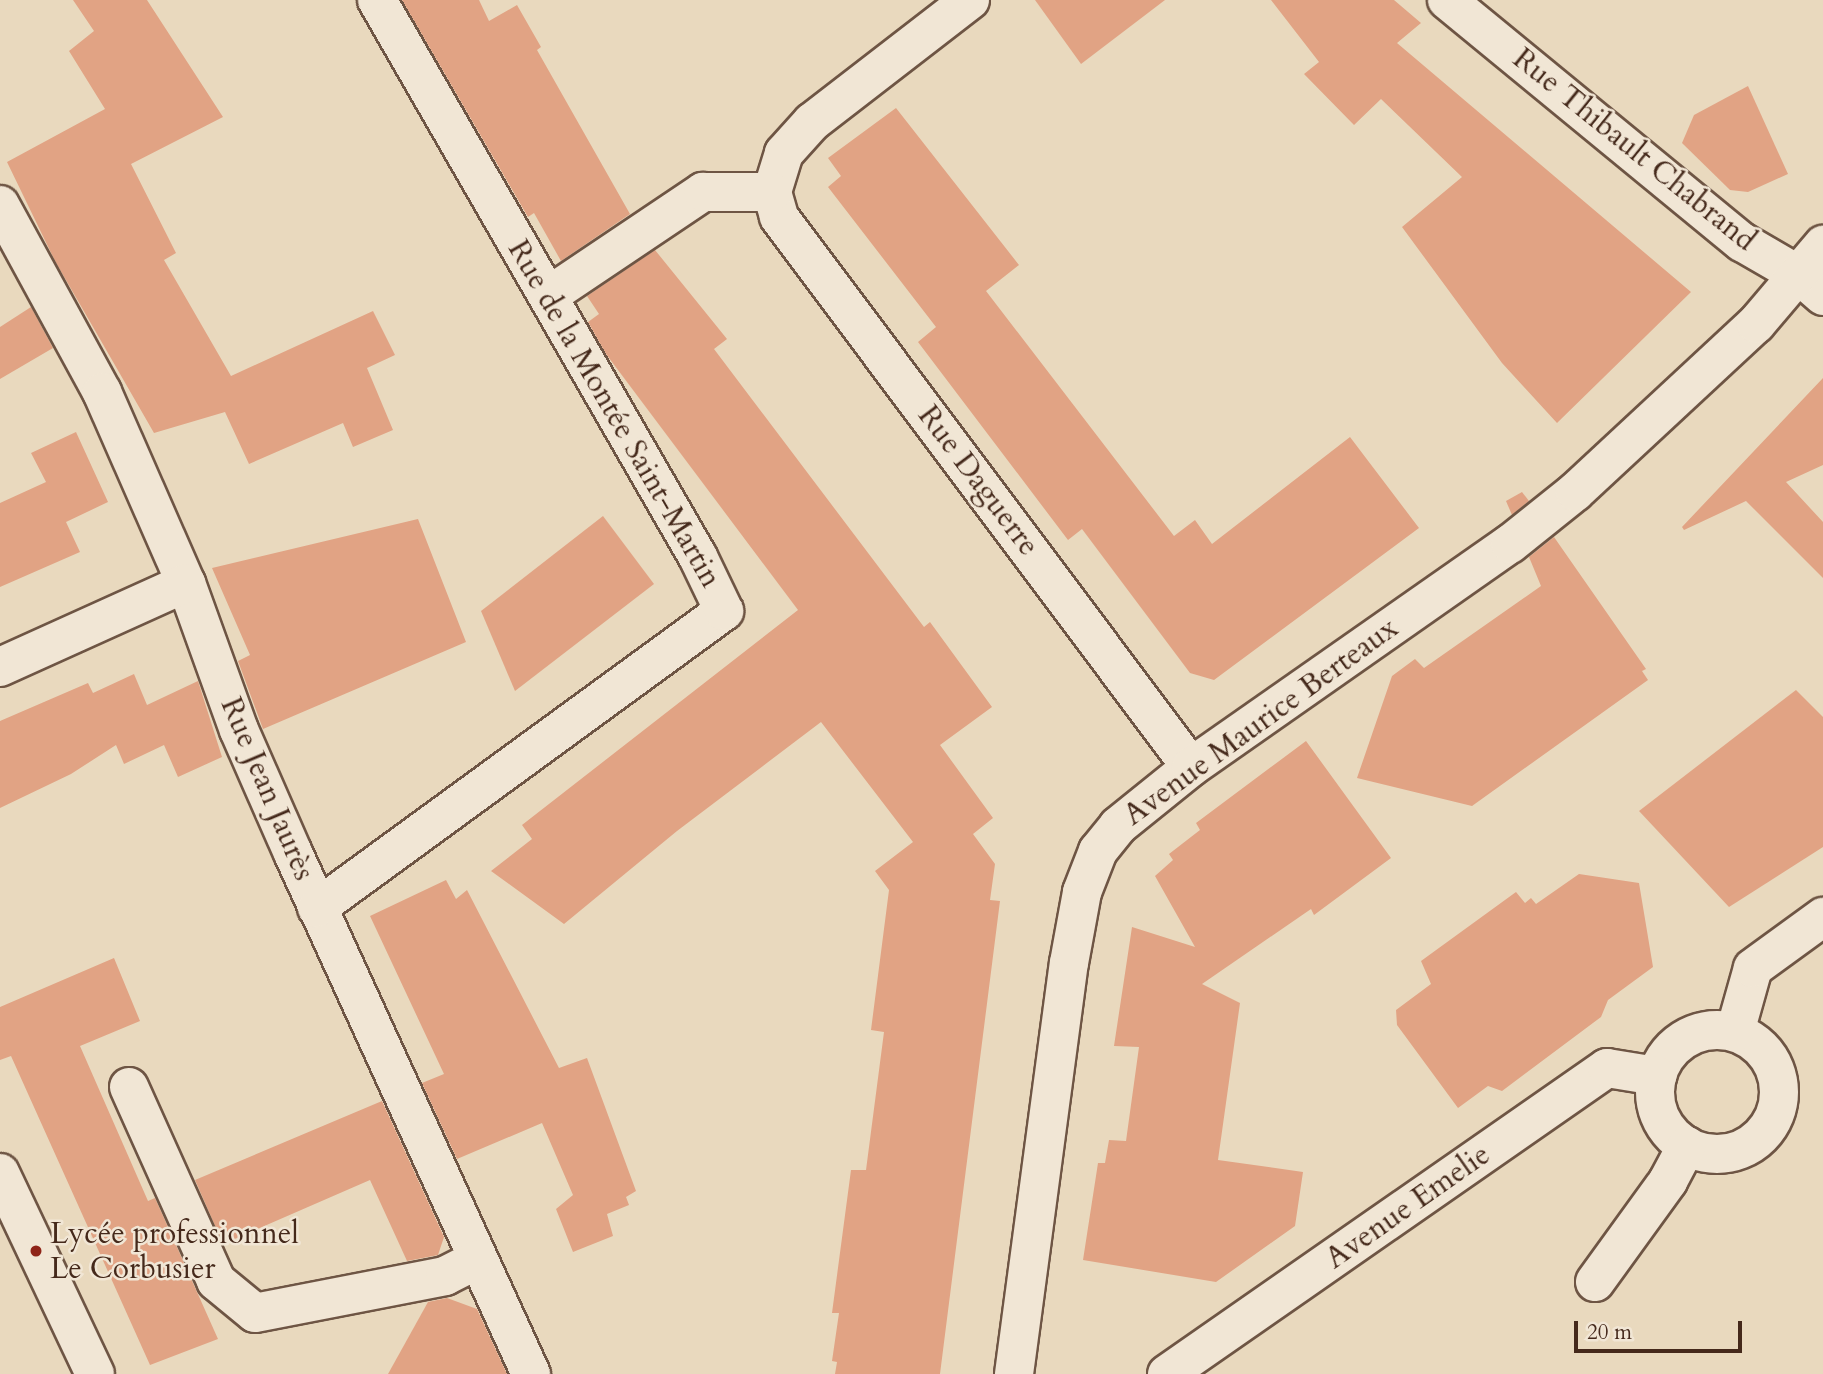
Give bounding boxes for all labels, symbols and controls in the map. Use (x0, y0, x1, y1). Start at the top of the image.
street label: Rue Thibault Chabrand (1505, 41, 1763, 259)
street label: Rue de la Montée Saint-Martin (500, 234, 728, 594)
street label: Rue Daguerre (910, 399, 1046, 563)
street label: Avenue Maurice Berteaux (1117, 610, 1405, 834)
street label: Rue Jean Jaurès (212, 692, 322, 886)
street label: Avenue Emelie (1319, 1137, 1497, 1277)
place label: Lycée professionnel Le Corbusier (50, 1216, 299, 1286)
marker: Lycée professionnel Le Corbusier (28, 1243, 44, 1259)
scale bar (1578, 1308, 1746, 1352)
text: 20 m (1587, 1318, 1632, 1347)

